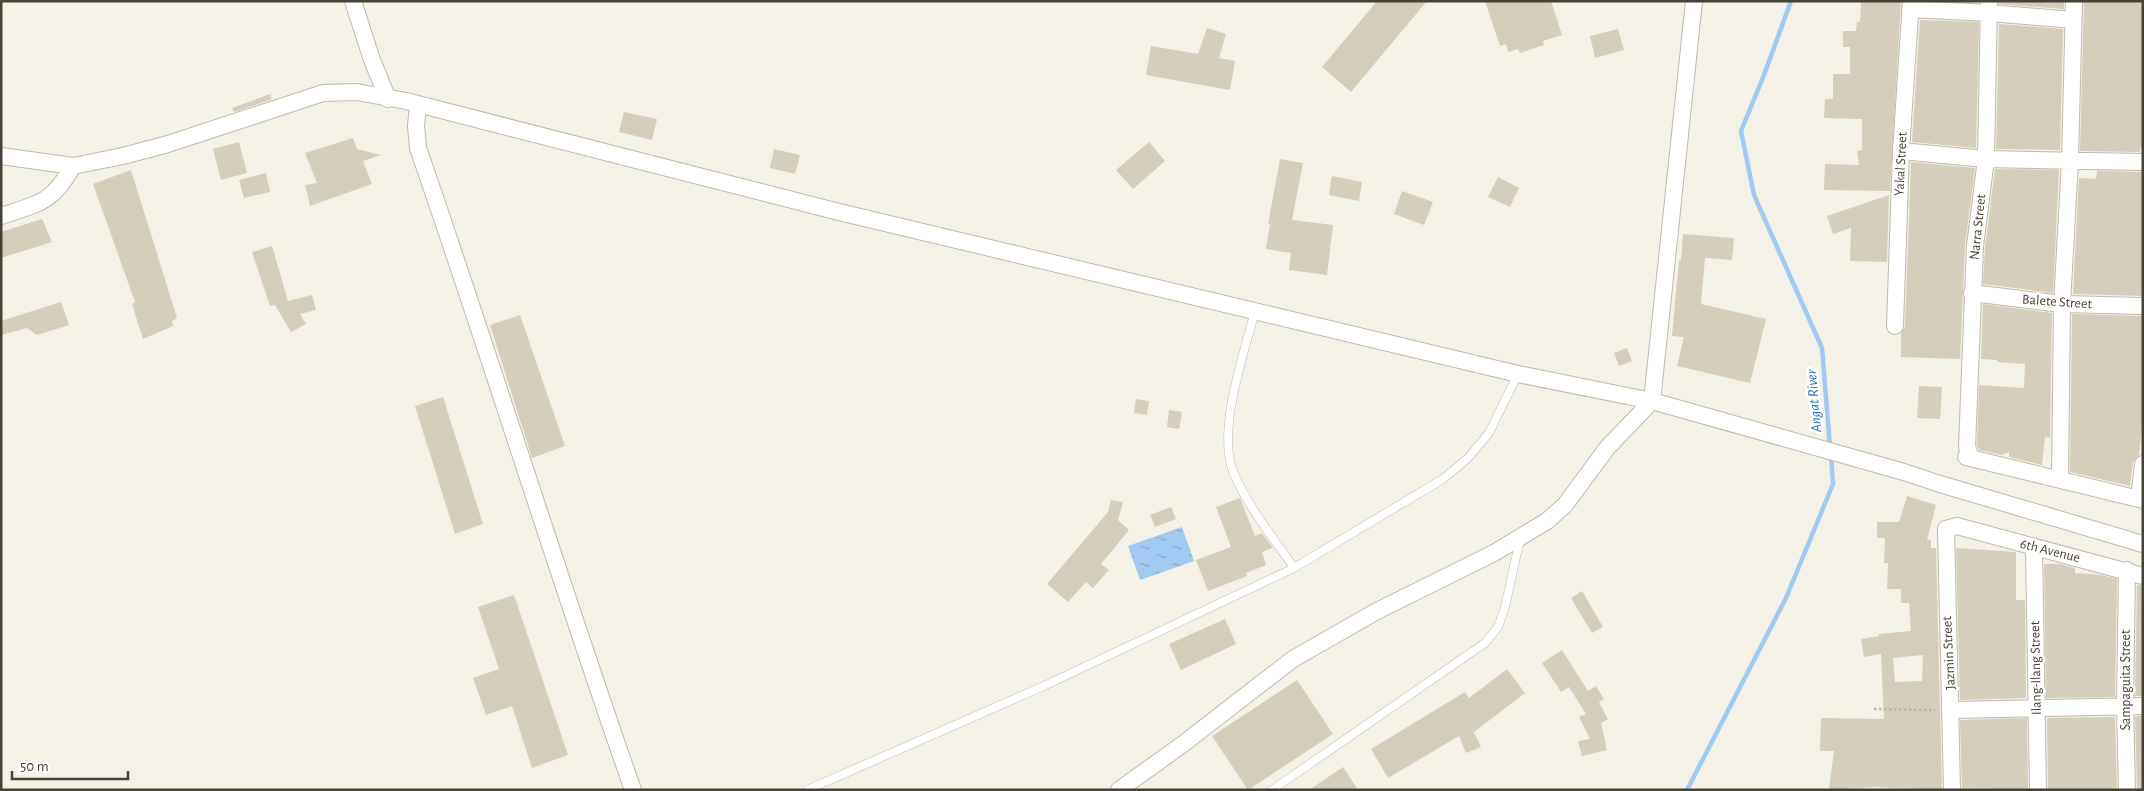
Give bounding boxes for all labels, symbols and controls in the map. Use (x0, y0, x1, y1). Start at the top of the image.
street label: Yakal Street (1892, 131, 1910, 196)
street label: Narra Street (1968, 193, 1988, 261)
street label: Balete Street (2022, 293, 2093, 311)
water label: Angat River (1804, 368, 1824, 434)
street label: 6th Avenue (2018, 537, 2082, 565)
street label: Jazmin Street (1940, 615, 1958, 690)
street label: Ilang-Ilang Street (2028, 620, 2044, 715)
street label: Sampaguita Street (2119, 629, 2133, 731)
scale bar (12, 748, 129, 780)
text: 50 m (20, 759, 49, 774)

